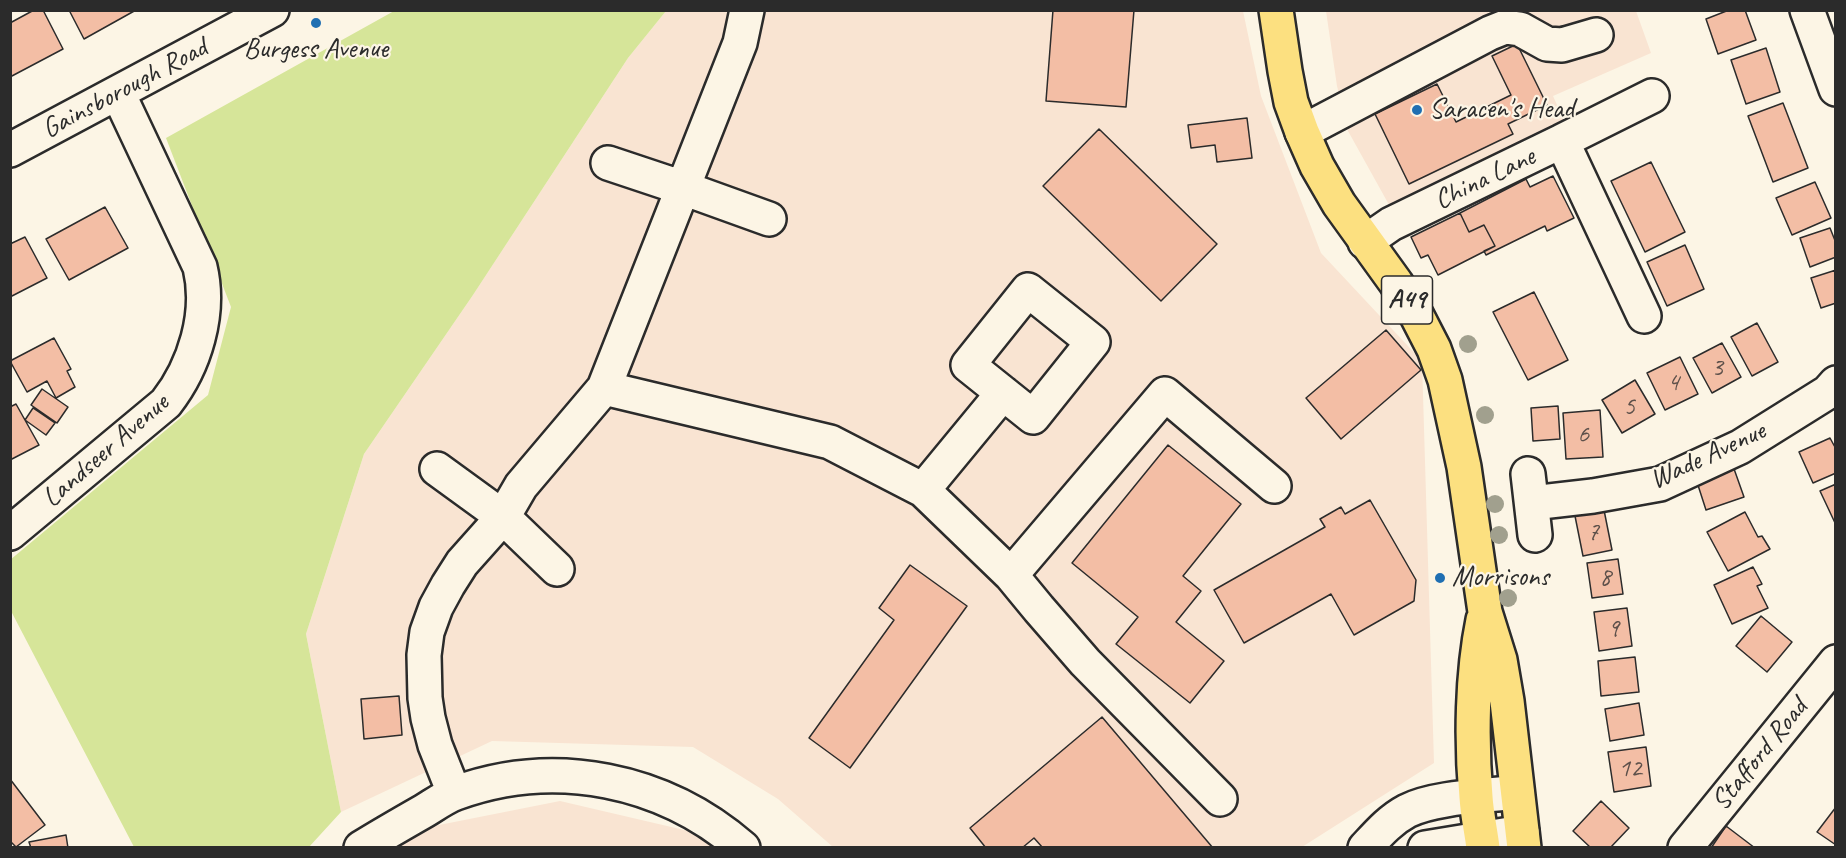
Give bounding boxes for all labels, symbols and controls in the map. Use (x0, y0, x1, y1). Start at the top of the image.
marker: Burgess Avenue (309, 16, 323, 30)
street label: Gainsborough Road (37, 31, 213, 147)
place label: Burgess Avenue (244, 33, 388, 67)
place label: Saracen's Head (1429, 93, 1574, 127)
marker: Saracen's Head (1410, 103, 1424, 117)
street label: China Lane (1429, 140, 1541, 218)
road number: A49 (1382, 276, 1432, 324)
house number: 3 (1711, 352, 1723, 384)
house number: 4 (1667, 367, 1679, 399)
street label: Landseer Avenue (36, 387, 176, 515)
house number: 5 (1623, 391, 1635, 423)
street label: Wade Avenue (1645, 415, 1771, 497)
house number: 6 (1577, 419, 1589, 451)
house number: 7 (1587, 517, 1599, 549)
place label: Morrisons (1452, 561, 1549, 595)
house number: 8 (1599, 562, 1611, 594)
marker: Morrisons (1433, 571, 1447, 585)
house number: 9 (1607, 613, 1619, 645)
street label: Stafford Road (1705, 692, 1815, 818)
house number: 12 (1618, 753, 1642, 785)

